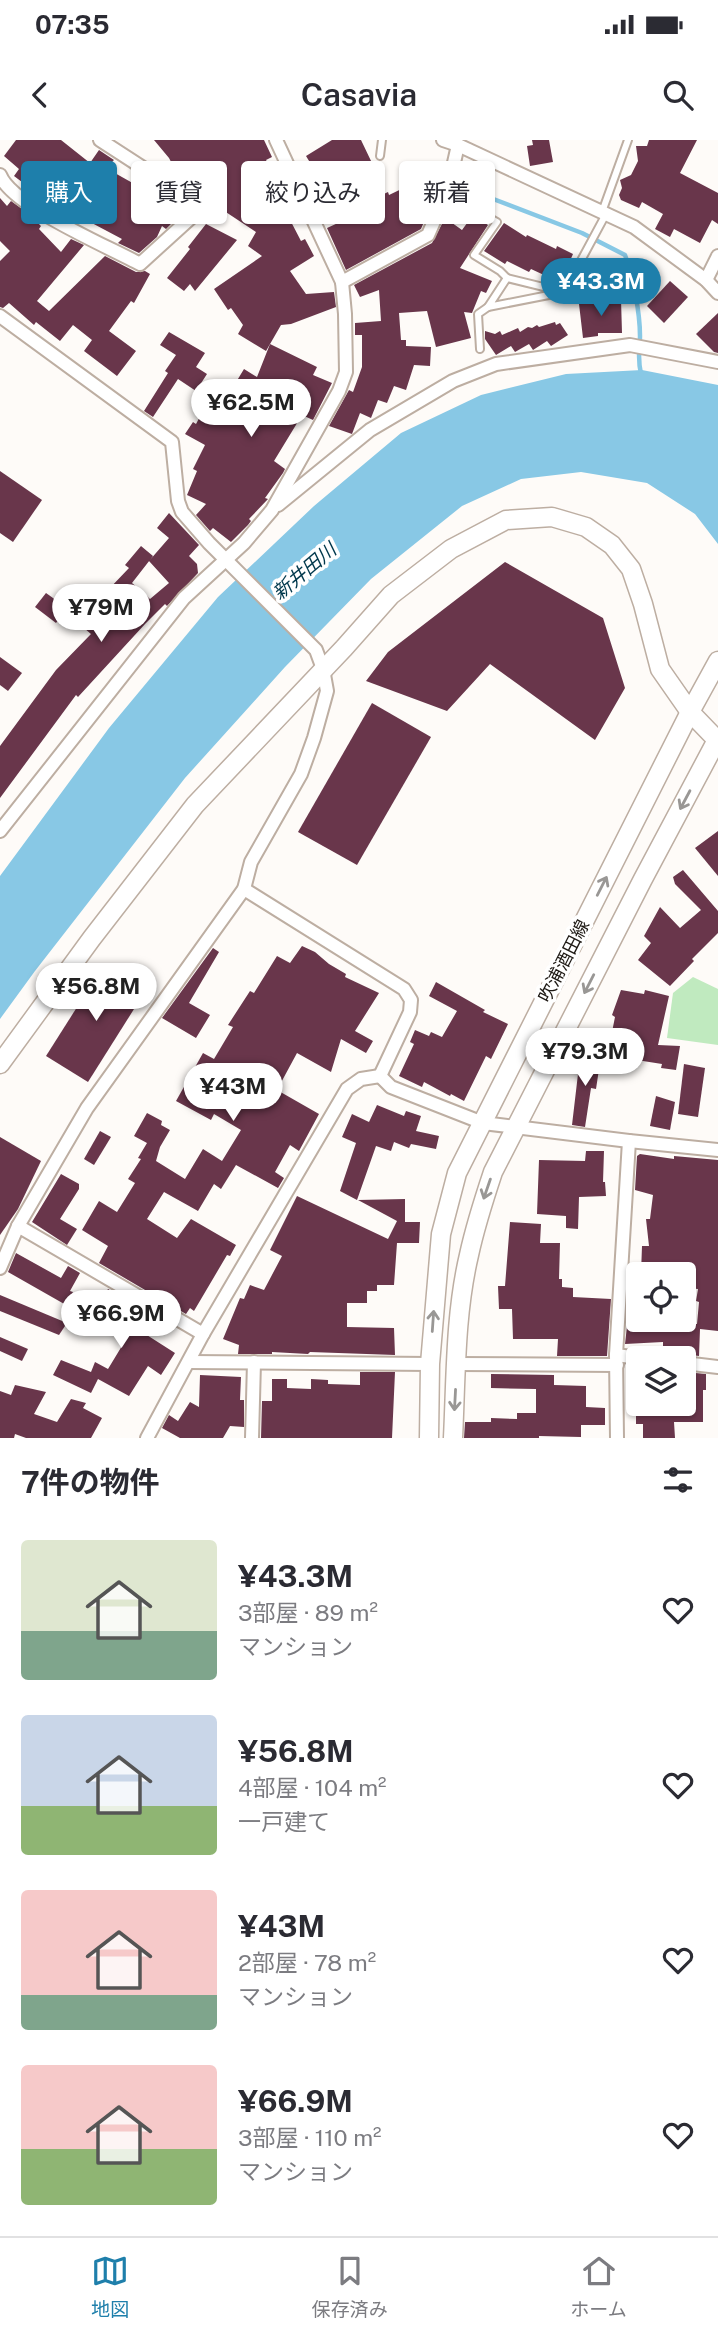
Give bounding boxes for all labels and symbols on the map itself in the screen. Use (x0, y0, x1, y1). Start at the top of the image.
pin: ¥43.3M (544, 258, 658, 318)
pin: ¥62.5M (194, 380, 308, 439)
water label: 新井田川 (268, 537, 342, 604)
pin: ¥79M (60, 584, 142, 644)
one-way arrow (678, 789, 691, 810)
one-way arrow (596, 876, 610, 896)
street label: 吹浦酒田線 (534, 916, 593, 1006)
pin: ¥56.8M (39, 964, 153, 1023)
one-way arrow (582, 973, 596, 993)
pin: ¥79.3M (528, 1028, 642, 1088)
pin: ¥43M (192, 1063, 274, 1123)
one-way arrow (480, 1177, 492, 1199)
pin: ¥66.9M (64, 1290, 178, 1350)
one-way arrow (427, 1310, 440, 1333)
one-way arrow (448, 1388, 461, 1410)

